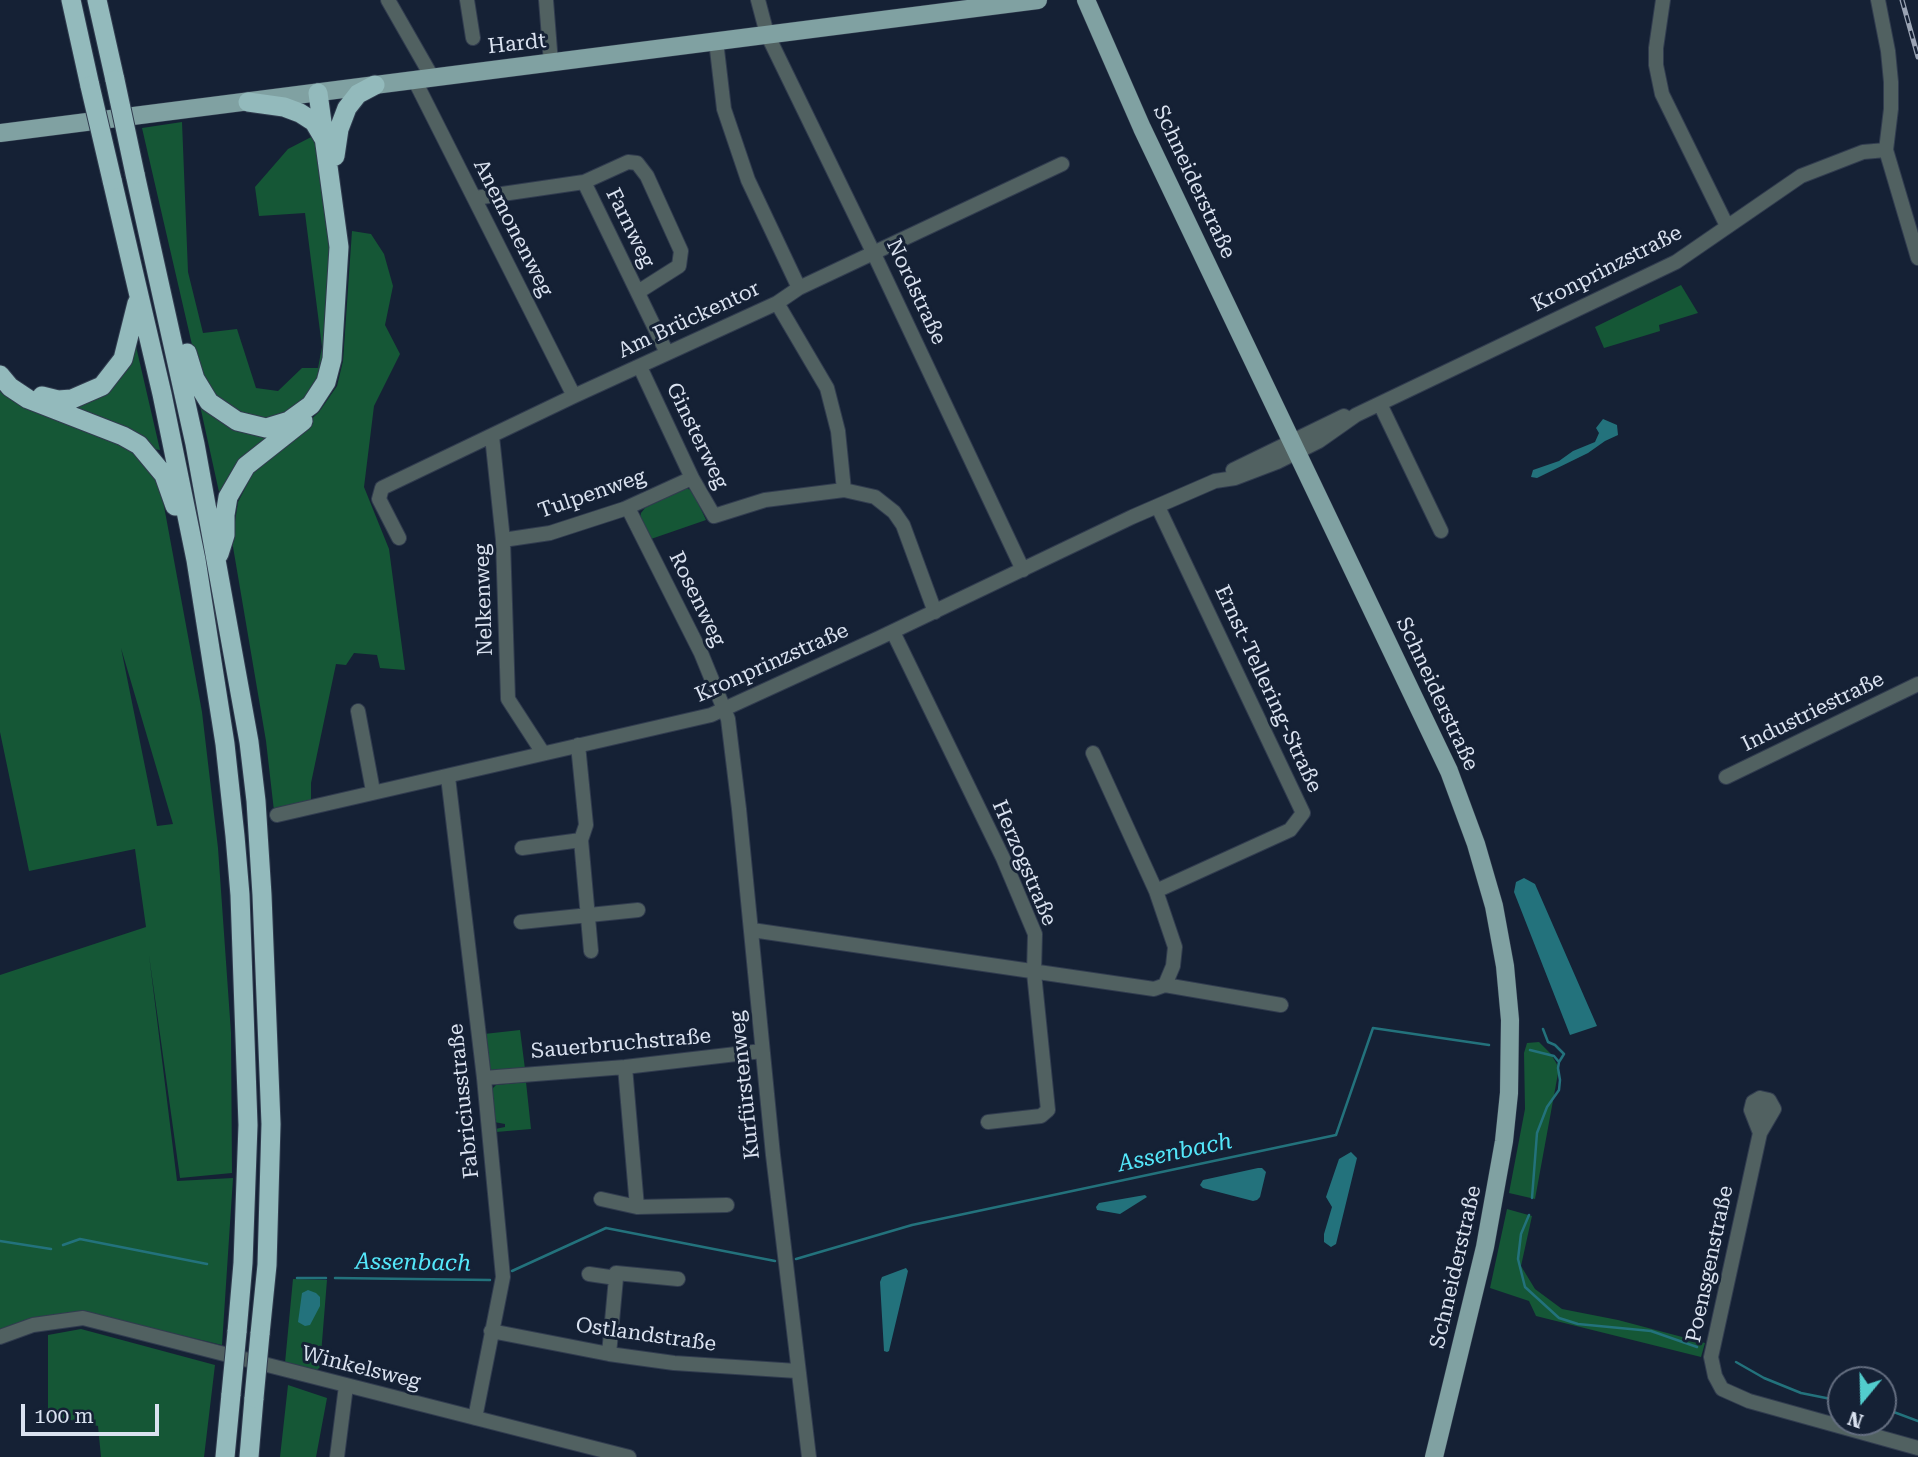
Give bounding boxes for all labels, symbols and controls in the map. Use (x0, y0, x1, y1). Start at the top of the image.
street label: Hardt (487, 28, 547, 60)
street label: Schneiderstraße (1147, 101, 1241, 263)
street label: Anemonenweg (468, 155, 558, 301)
street label: Farnweg (600, 184, 660, 272)
street label: Kronprinzstraße (1528, 220, 1686, 318)
street label: Nordstraße (881, 235, 951, 349)
street label: Am Brückentor (614, 276, 764, 364)
street label: Ginsterweg (660, 379, 734, 493)
street label: Tulpenweg (535, 464, 649, 524)
street label: Nelkenweg (469, 543, 499, 657)
street label: Rosenweg (663, 548, 731, 650)
street label: Ernst-Tellering-Straße (1209, 581, 1327, 797)
street label: Schneiderstraße (1390, 613, 1484, 775)
street label: Kronprinzstraße (691, 618, 853, 708)
street label: Industriestraße (1738, 667, 1888, 757)
street label: Herzogstraße (986, 796, 1062, 930)
street label: Kurfürstenweg (725, 1010, 765, 1160)
street label: Fabriciusstraße (443, 1022, 485, 1180)
street label: Sauerbruchstraße (530, 1024, 712, 1064)
water label: Assenbach (1115, 1127, 1235, 1179)
street label: Schneiderstraße (1425, 1183, 1487, 1351)
street label: Poensgenstraße (1681, 1183, 1739, 1345)
water label: Assenbach (355, 1248, 471, 1278)
street label: Ostlandstraße (574, 1313, 718, 1357)
street label: Winkelsweg (299, 1341, 423, 1395)
north arrow (1827, 1366, 1897, 1436)
scale bar (24, 1390, 163, 1434)
text: 100 m (34, 1404, 94, 1428)
text: N (1845, 1406, 1866, 1433)

